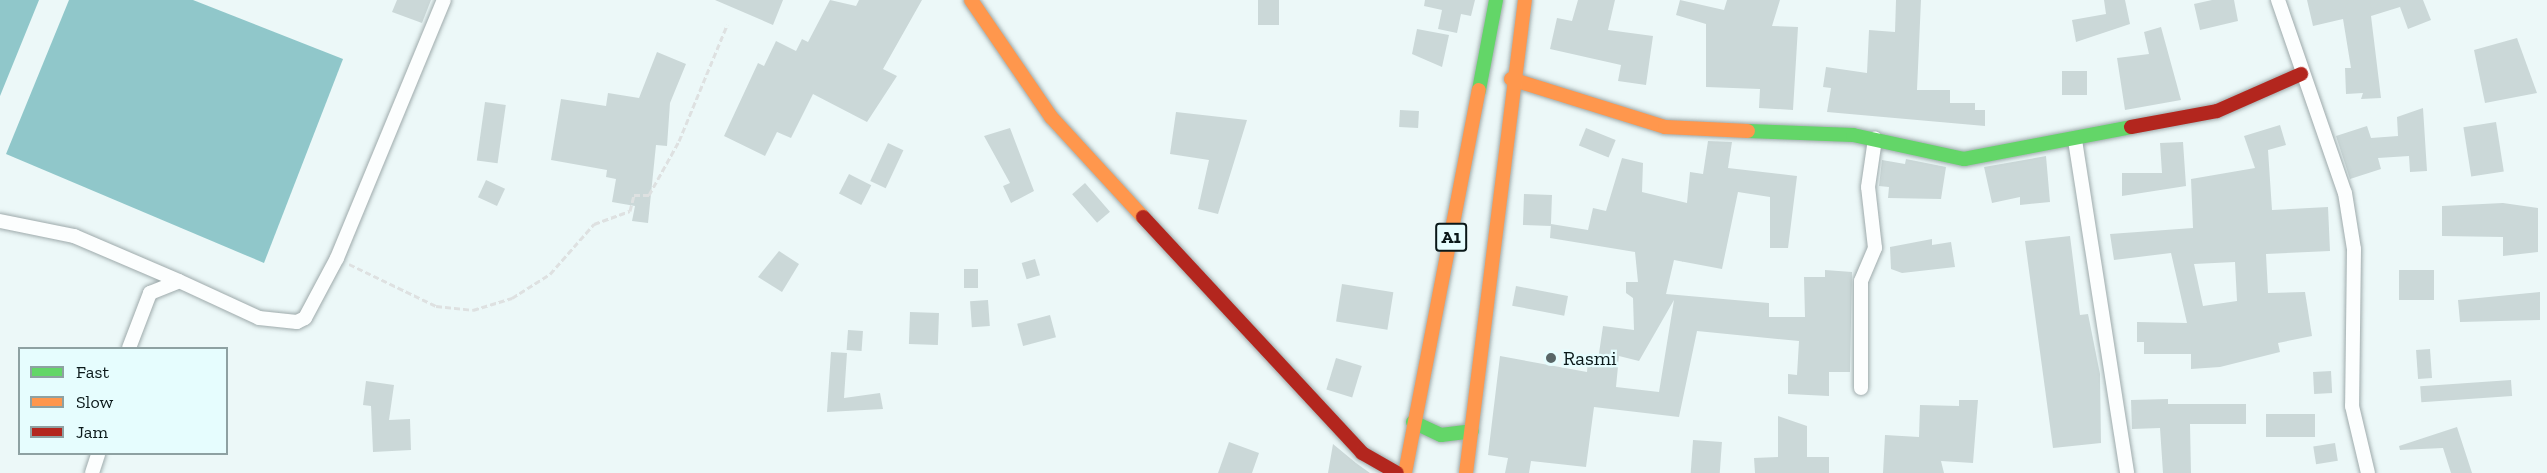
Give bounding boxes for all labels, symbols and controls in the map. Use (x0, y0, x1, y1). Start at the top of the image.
road number: A1 (1434, 222, 1468, 252)
place label: Rasmi (1563, 346, 1617, 370)
legend (18, 347, 228, 455)
marker: Rasmi (1544, 351, 1558, 365)
text: Fast (76, 361, 109, 383)
text: Slow (76, 391, 113, 413)
text: Jam (76, 421, 108, 443)

